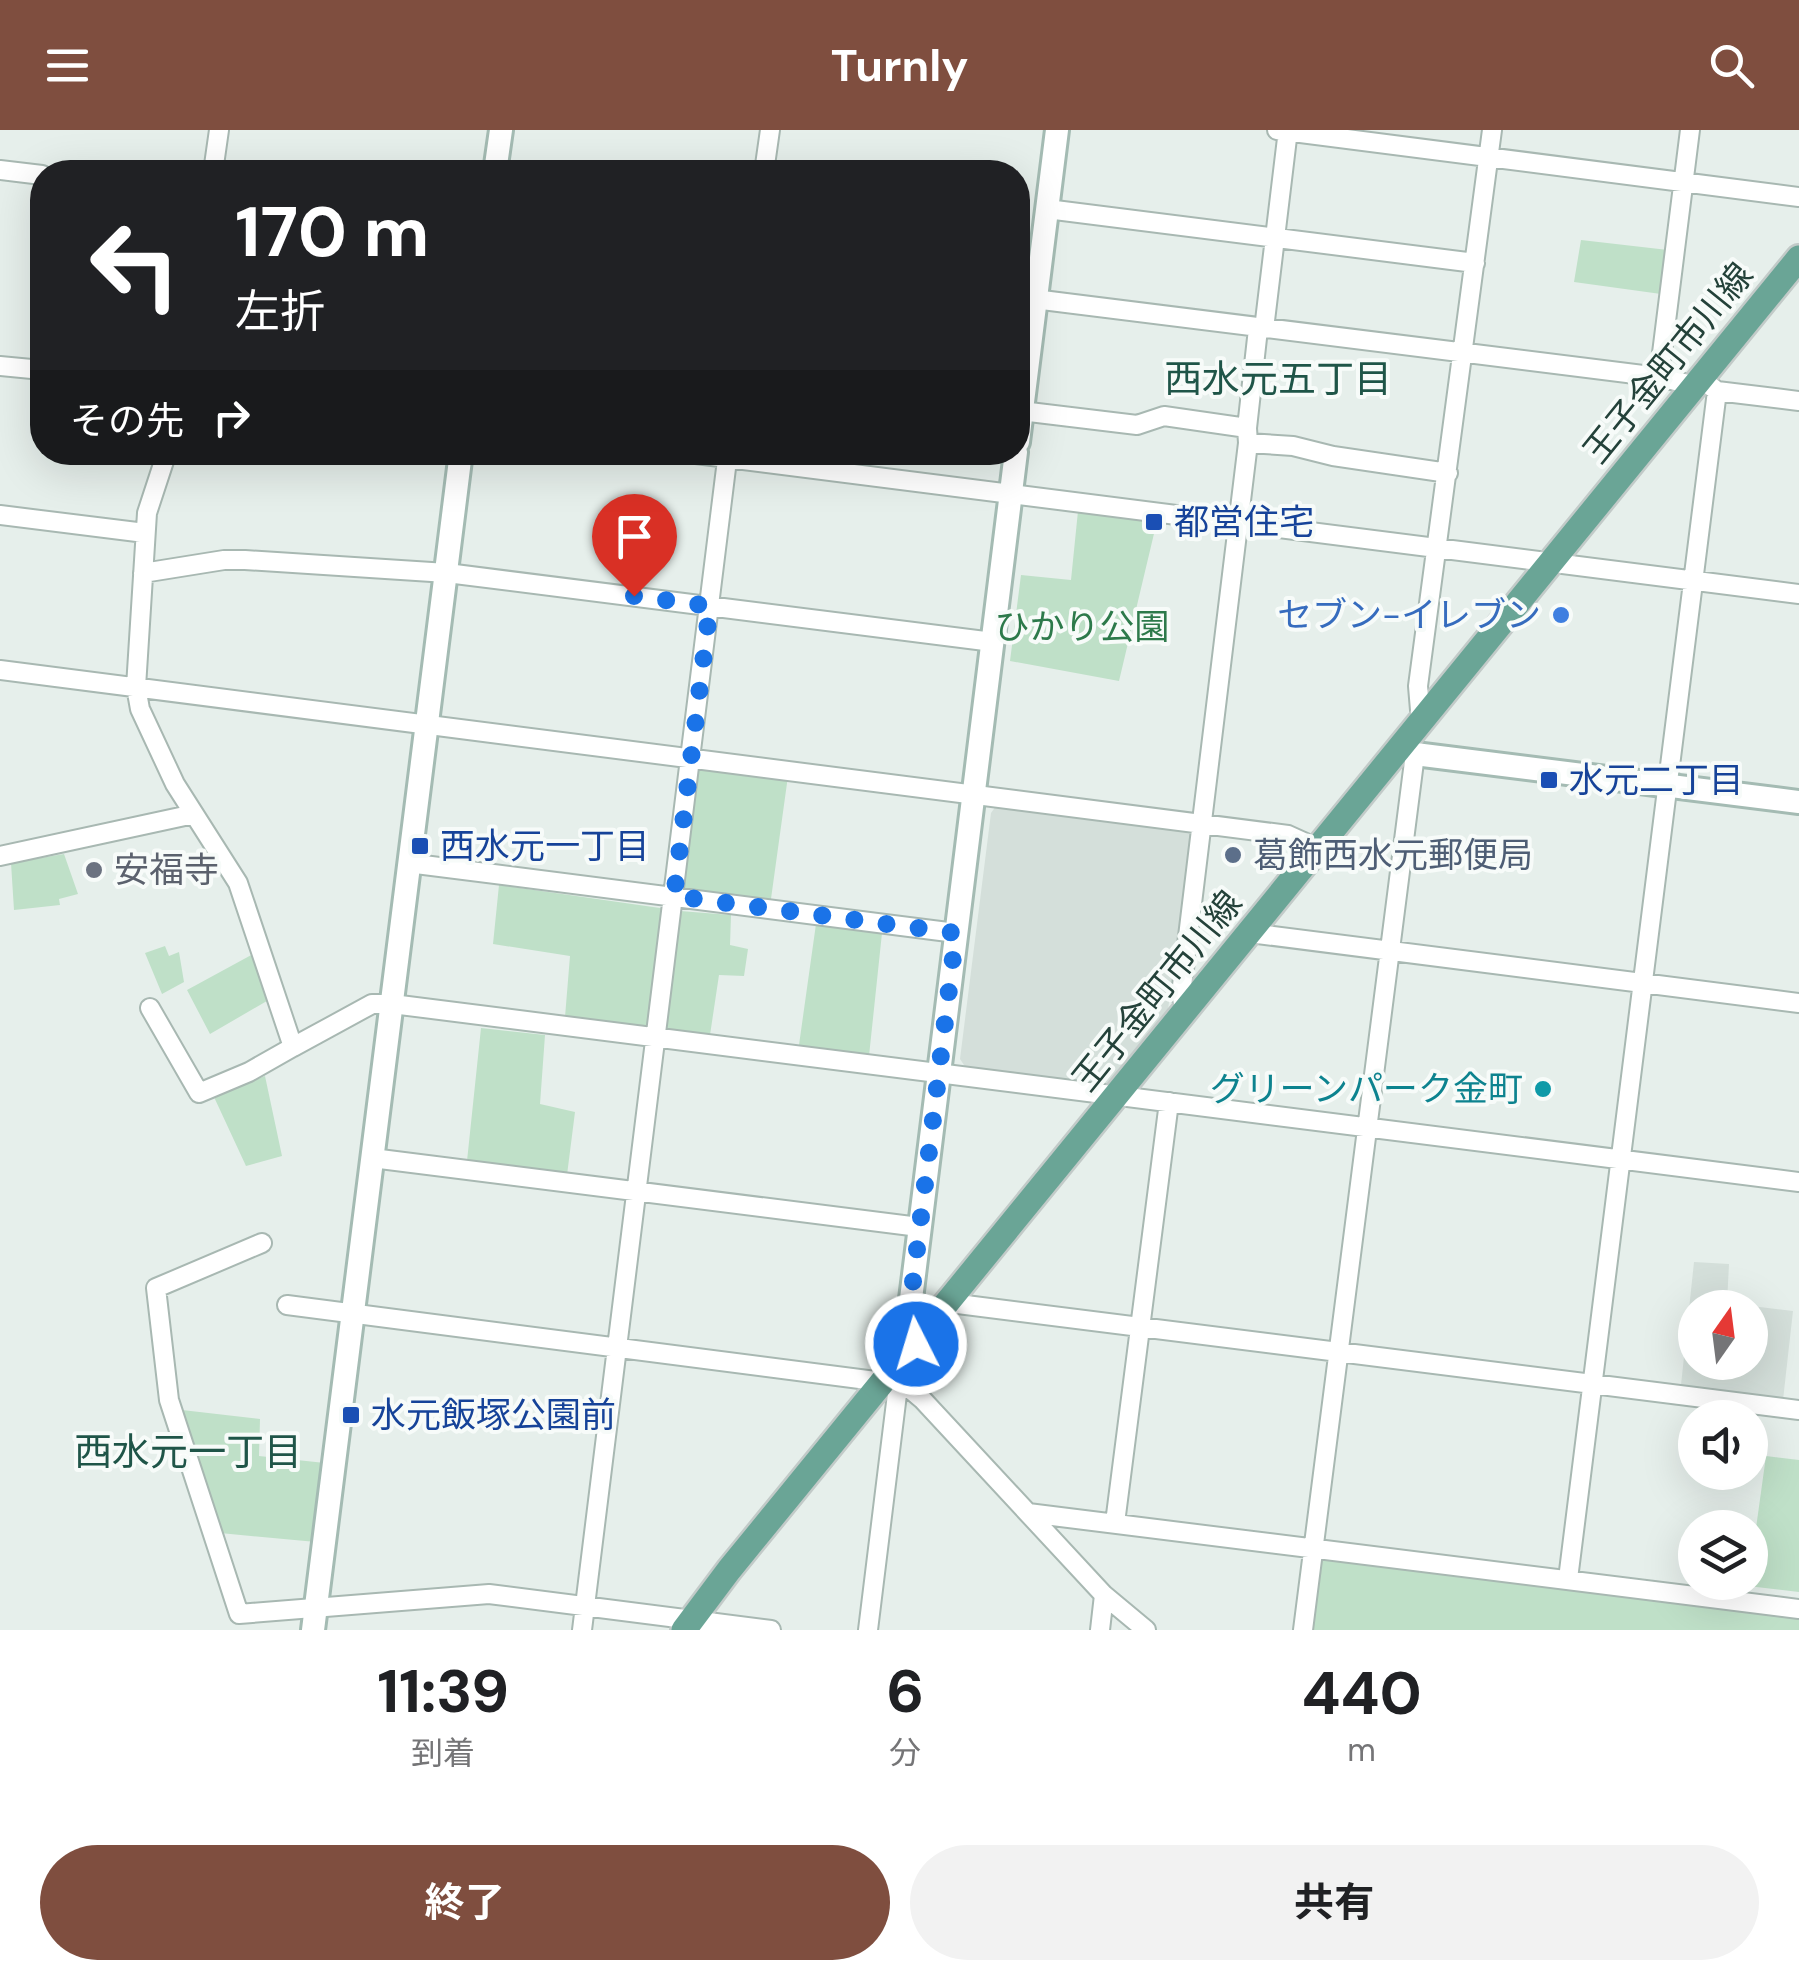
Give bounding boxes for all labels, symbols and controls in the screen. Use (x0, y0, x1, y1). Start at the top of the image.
text: Turnly (831, 36, 968, 95)
icon: menu (40, 38, 95, 93)
icon: search (1704, 38, 1759, 93)
text: 170 m (235, 187, 429, 278)
icon: left (70, 200, 200, 330)
street label: 王子金町市川線 (1573, 253, 1763, 473)
text: 左折 (235, 282, 325, 341)
district label: 西水元五丁目 (1164, 354, 1392, 404)
icon: right (204, 390, 259, 445)
text: その先 (70, 396, 184, 446)
pin (592, 494, 677, 597)
place label: 都営住宅 (1174, 499, 1314, 545)
icon: arrive (607, 509, 662, 564)
marker: 都営住宅 (1143, 511, 1165, 533)
place label: セブン-イレブン (1277, 592, 1541, 638)
park label: ひかり公園 (994, 604, 1170, 650)
marker: セブン-イレブン (1550, 604, 1572, 626)
place label: 水元二丁目 (1569, 757, 1744, 803)
marker: 水元二丁目 (1538, 769, 1560, 791)
place label: 西水元一丁目 (440, 823, 650, 869)
place label: 葛飾西水元郵便局 (1253, 832, 1533, 878)
marker: 西水元一丁目 (409, 835, 431, 857)
marker: 葛飾西水元郵便局 (1222, 844, 1244, 866)
place label: 安福寺 (114, 847, 219, 893)
marker: 安福寺 (83, 859, 105, 881)
street label: 王子金町市川線 (1062, 881, 1252, 1101)
place label: グリーンパーク金町 (1210, 1066, 1523, 1112)
marker: グリーンパーク金町 (1532, 1078, 1554, 1100)
north arrow (1678, 1290, 1768, 1380)
map controls (1678, 1290, 1768, 1600)
position arrow (864, 1292, 968, 1396)
place label: 水元飯塚公園前 (371, 1392, 616, 1438)
button: sound (1678, 1400, 1768, 1490)
marker: 水元飯塚公園前 (340, 1404, 362, 1426)
district label: 西水元一丁目 (74, 1427, 302, 1477)
button: layers (1678, 1510, 1768, 1600)
text: 11:39 (377, 1652, 509, 1731)
text: 6 (886, 1652, 924, 1731)
text: 440 (1301, 1654, 1422, 1733)
text: m (1347, 1729, 1376, 1771)
text: 到着 (411, 1732, 475, 1774)
text: 分 (889, 1732, 921, 1774)
button: 終了 (40, 1845, 890, 1960)
button: 共有 (910, 1845, 1759, 1960)

